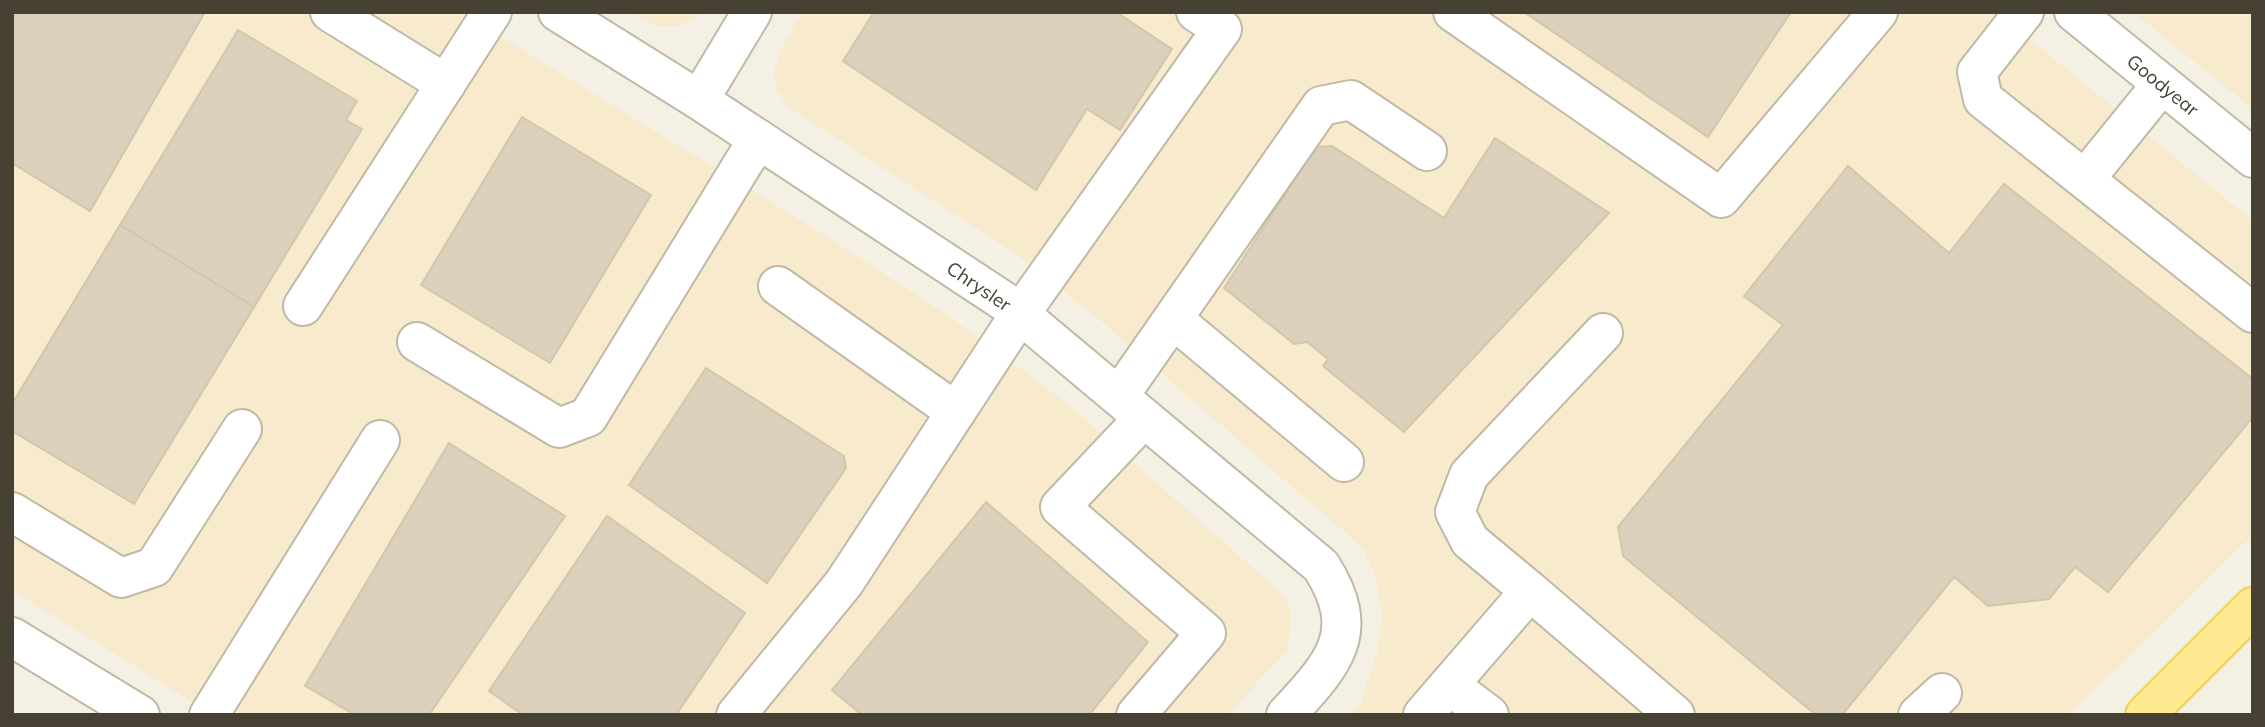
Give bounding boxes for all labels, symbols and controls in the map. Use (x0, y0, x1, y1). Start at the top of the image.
street label: Goodyear (2122, 49, 2204, 121)
street label: Chrysler (942, 256, 1016, 316)

